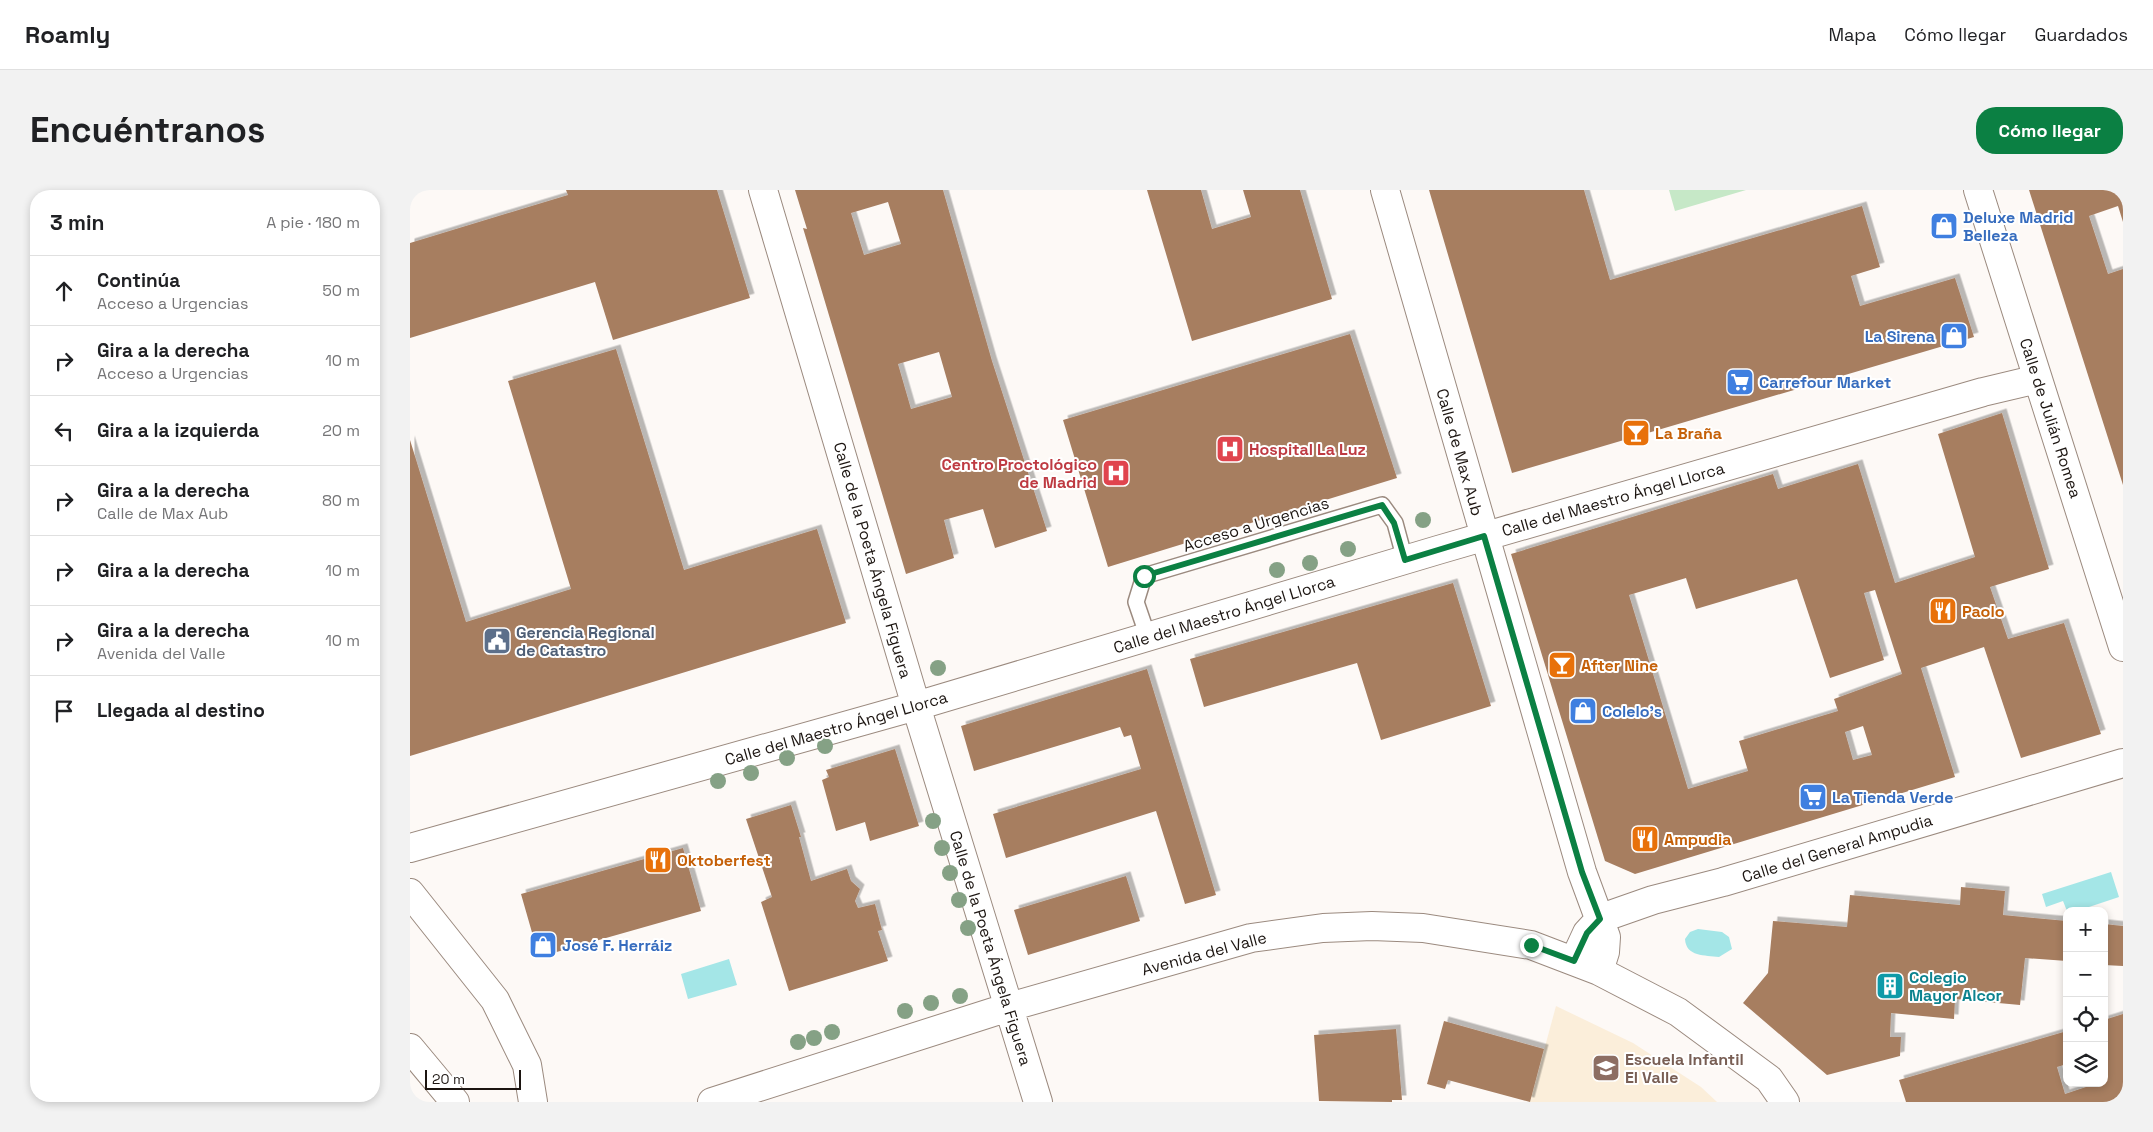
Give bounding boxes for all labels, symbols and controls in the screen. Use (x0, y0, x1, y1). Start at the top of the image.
text: Roamly (25, 19, 110, 50)
text: Mapa (1828, 23, 1876, 46)
text: Cómo llegar (1904, 23, 2006, 46)
text: Guardados (2034, 23, 2128, 46)
button: Cómo llegar (1976, 107, 2123, 154)
text: Encuéntranos (30, 108, 265, 152)
place label: Deluxe Madrid Belleza (1963, 207, 2073, 246)
text: 3 min (50, 209, 105, 236)
shop icon: Deluxe Madrid Belleza (1929, 211, 1959, 241)
text: A pie · 180 m (266, 212, 360, 233)
text: Continúa (97, 268, 180, 293)
icon: ahead (50, 277, 78, 305)
text: 50 m (322, 280, 360, 301)
text: Acceso a Urgencias (97, 293, 248, 314)
shop icon: La Sirena (1939, 321, 1969, 351)
place label: La Sirena (1865, 326, 1935, 347)
street label: Calle de Julián Romea (2015, 335, 2086, 501)
text: Gira a la derecha (97, 338, 249, 363)
icon: right (50, 347, 78, 375)
text: 10 m (325, 350, 360, 371)
text: Acceso a Urgencias (97, 363, 248, 384)
supermarket icon: Carrefour Market (1725, 367, 1755, 397)
place label: Carrefour Market (1759, 372, 1891, 393)
street label: Calle de Max Aub (1431, 386, 1488, 518)
icon: left (50, 417, 78, 445)
text: Gira a la izquierda (97, 418, 259, 443)
bar icon: La Braña (1621, 418, 1651, 448)
text: 20 m (322, 420, 360, 441)
place label: La Braña (1655, 423, 1722, 444)
hospital icon: Hospital La Luz (1215, 434, 1245, 464)
place label: Hospital La Luz (1249, 439, 1366, 460)
street label: Calle de la Poeta Ángela Figuera (829, 440, 916, 681)
place label: Centro Proctológico de Madrid (942, 454, 1097, 493)
hospital icon: Centro Proctológico de Madrid (1101, 458, 1131, 488)
street label: Calle del Maestro Ángel Llorca (1499, 458, 1727, 541)
text: Gira a la derecha (97, 478, 249, 503)
icon: right (50, 487, 78, 515)
text: 80 m (322, 490, 360, 511)
street label: Acceso a Urgencias (1181, 492, 1332, 557)
text: Calle de Max Aub (97, 503, 228, 524)
icon: right (50, 557, 78, 585)
text: Gira a la derecha (97, 558, 249, 583)
text: 10 m (325, 560, 360, 581)
route start (1133, 565, 1156, 588)
street label: Calle del Maestro Ángel Llorca (1111, 571, 1338, 658)
restaurant icon: Paolo (1928, 596, 1958, 626)
place label: Paolo (1962, 601, 2005, 622)
text: Gira a la derecha (97, 618, 249, 643)
place label: Gerencia Regional de Catastro (516, 622, 655, 661)
public building icon: Gerencia Regional de Catastro (482, 626, 512, 656)
icon: right (50, 627, 78, 655)
text: 10 m (325, 630, 360, 651)
text: Avenida del Valle (97, 643, 225, 664)
bar icon: After Nine (1547, 650, 1577, 680)
place label: After Nine (1581, 655, 1658, 676)
street label: Calle del Maestro Ángel Llorca (722, 687, 950, 770)
shop icon: Colelo's (1568, 696, 1598, 726)
icon: arrive (50, 697, 78, 725)
text: Llegada al destino (97, 698, 265, 723)
place label: Colelo's (1602, 701, 1662, 722)
supermarket icon: La Tienda Verde (1798, 782, 1828, 812)
place label: La Tienda Verde (1832, 787, 1954, 808)
street label: Calle del General Ampudia (1739, 809, 1935, 887)
restaurant icon: Ampudia (1630, 824, 1660, 854)
street label: Calle de la Poeta Ángela Figuera (945, 828, 1036, 1068)
place label: Ampudia (1664, 829, 1732, 850)
restaurant icon: Oktoberfest (643, 845, 673, 875)
place label: Oktoberfest (677, 850, 771, 871)
map controls (2063, 907, 2108, 1087)
button: + (2063, 907, 2108, 952)
street label: Avenida del Valle (1139, 927, 1269, 980)
shop icon: José F. Herráiz (528, 930, 558, 960)
route end (1520, 934, 1543, 957)
place label: José F. Herráiz (562, 935, 672, 956)
button: − (2063, 952, 2108, 997)
place label: Colegio Mayor Alcor (1909, 967, 2002, 1006)
building icon: Colegio Mayor Alcor (1875, 971, 1905, 1001)
button: locate (2063, 997, 2108, 1042)
button: layers (2063, 1042, 2108, 1087)
place label: Escuela Infantil El Valle (1625, 1049, 1744, 1088)
school or university icon: Escuela Infantil El Valle (1591, 1053, 1621, 1083)
scale bar (425, 1067, 521, 1090)
text: 20 m (432, 1070, 465, 1088)

